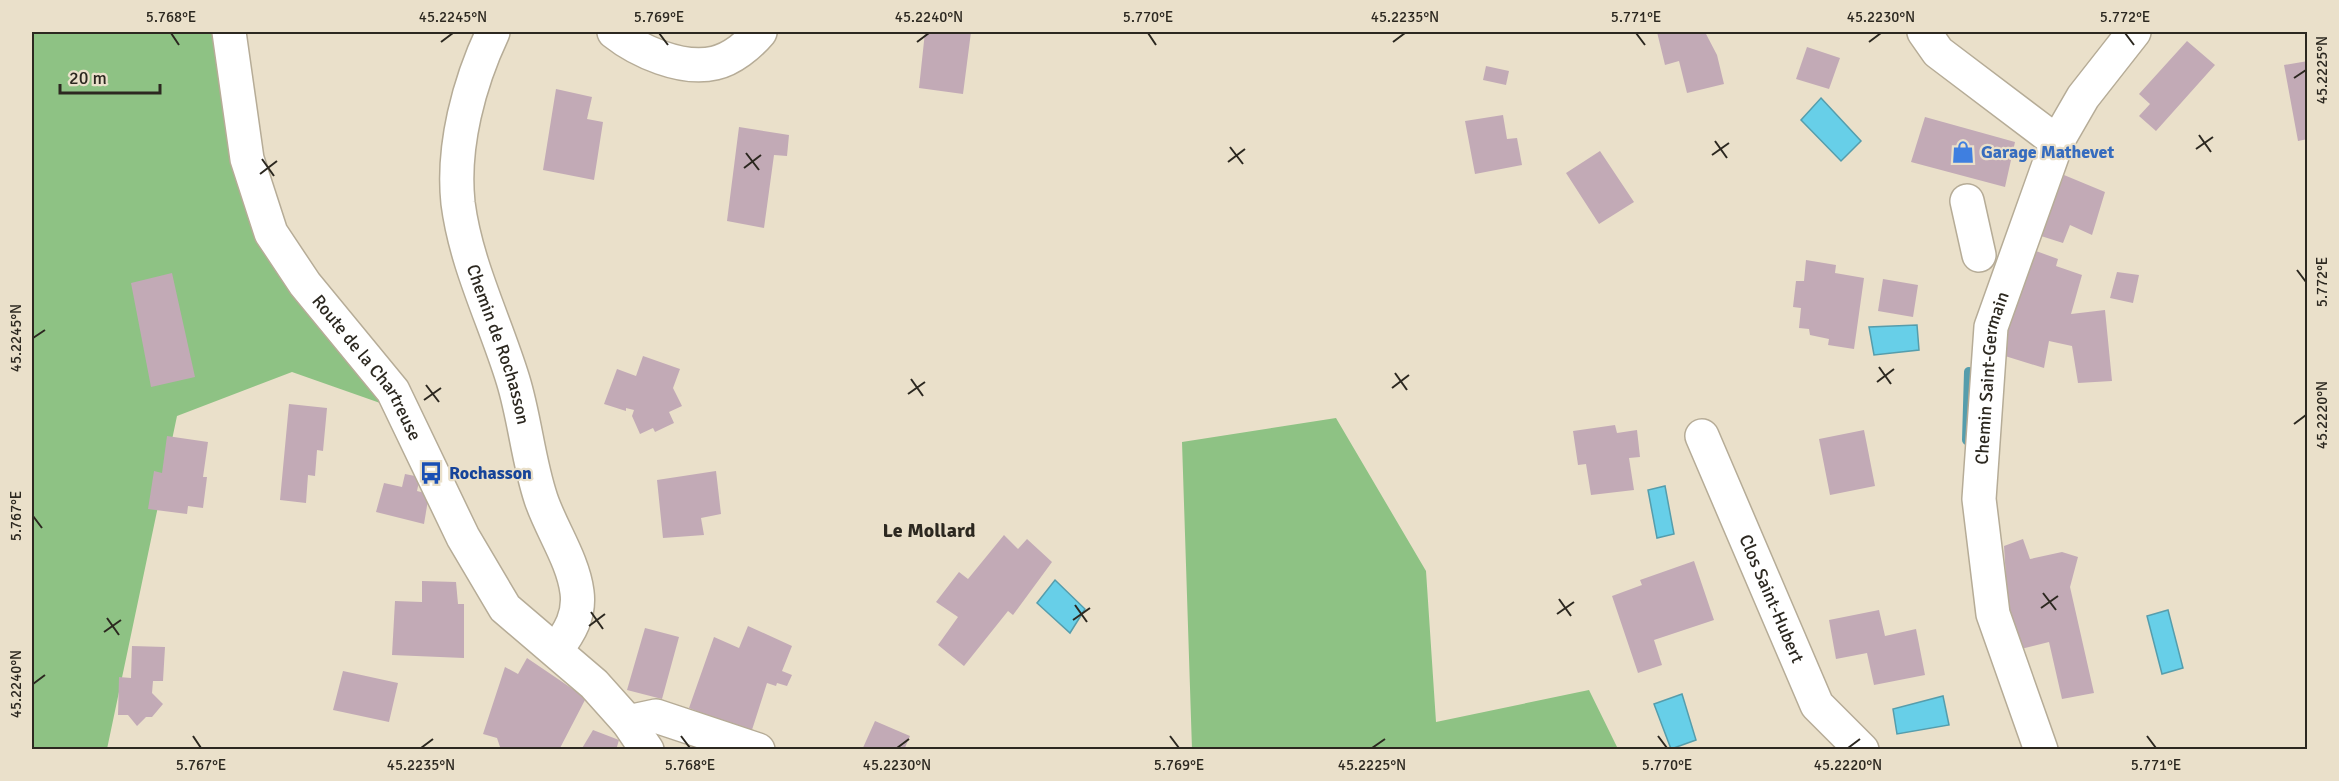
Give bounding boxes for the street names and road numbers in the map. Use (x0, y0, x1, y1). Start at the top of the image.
street label: Chemin de Rochasson (462, 261, 534, 426)
street label: Chemin Saint-Germain (1970, 289, 2014, 465)
street label: Route de la Chartreuse (307, 290, 426, 444)
street label: Clos Saint-Hubert (1734, 531, 1809, 666)

